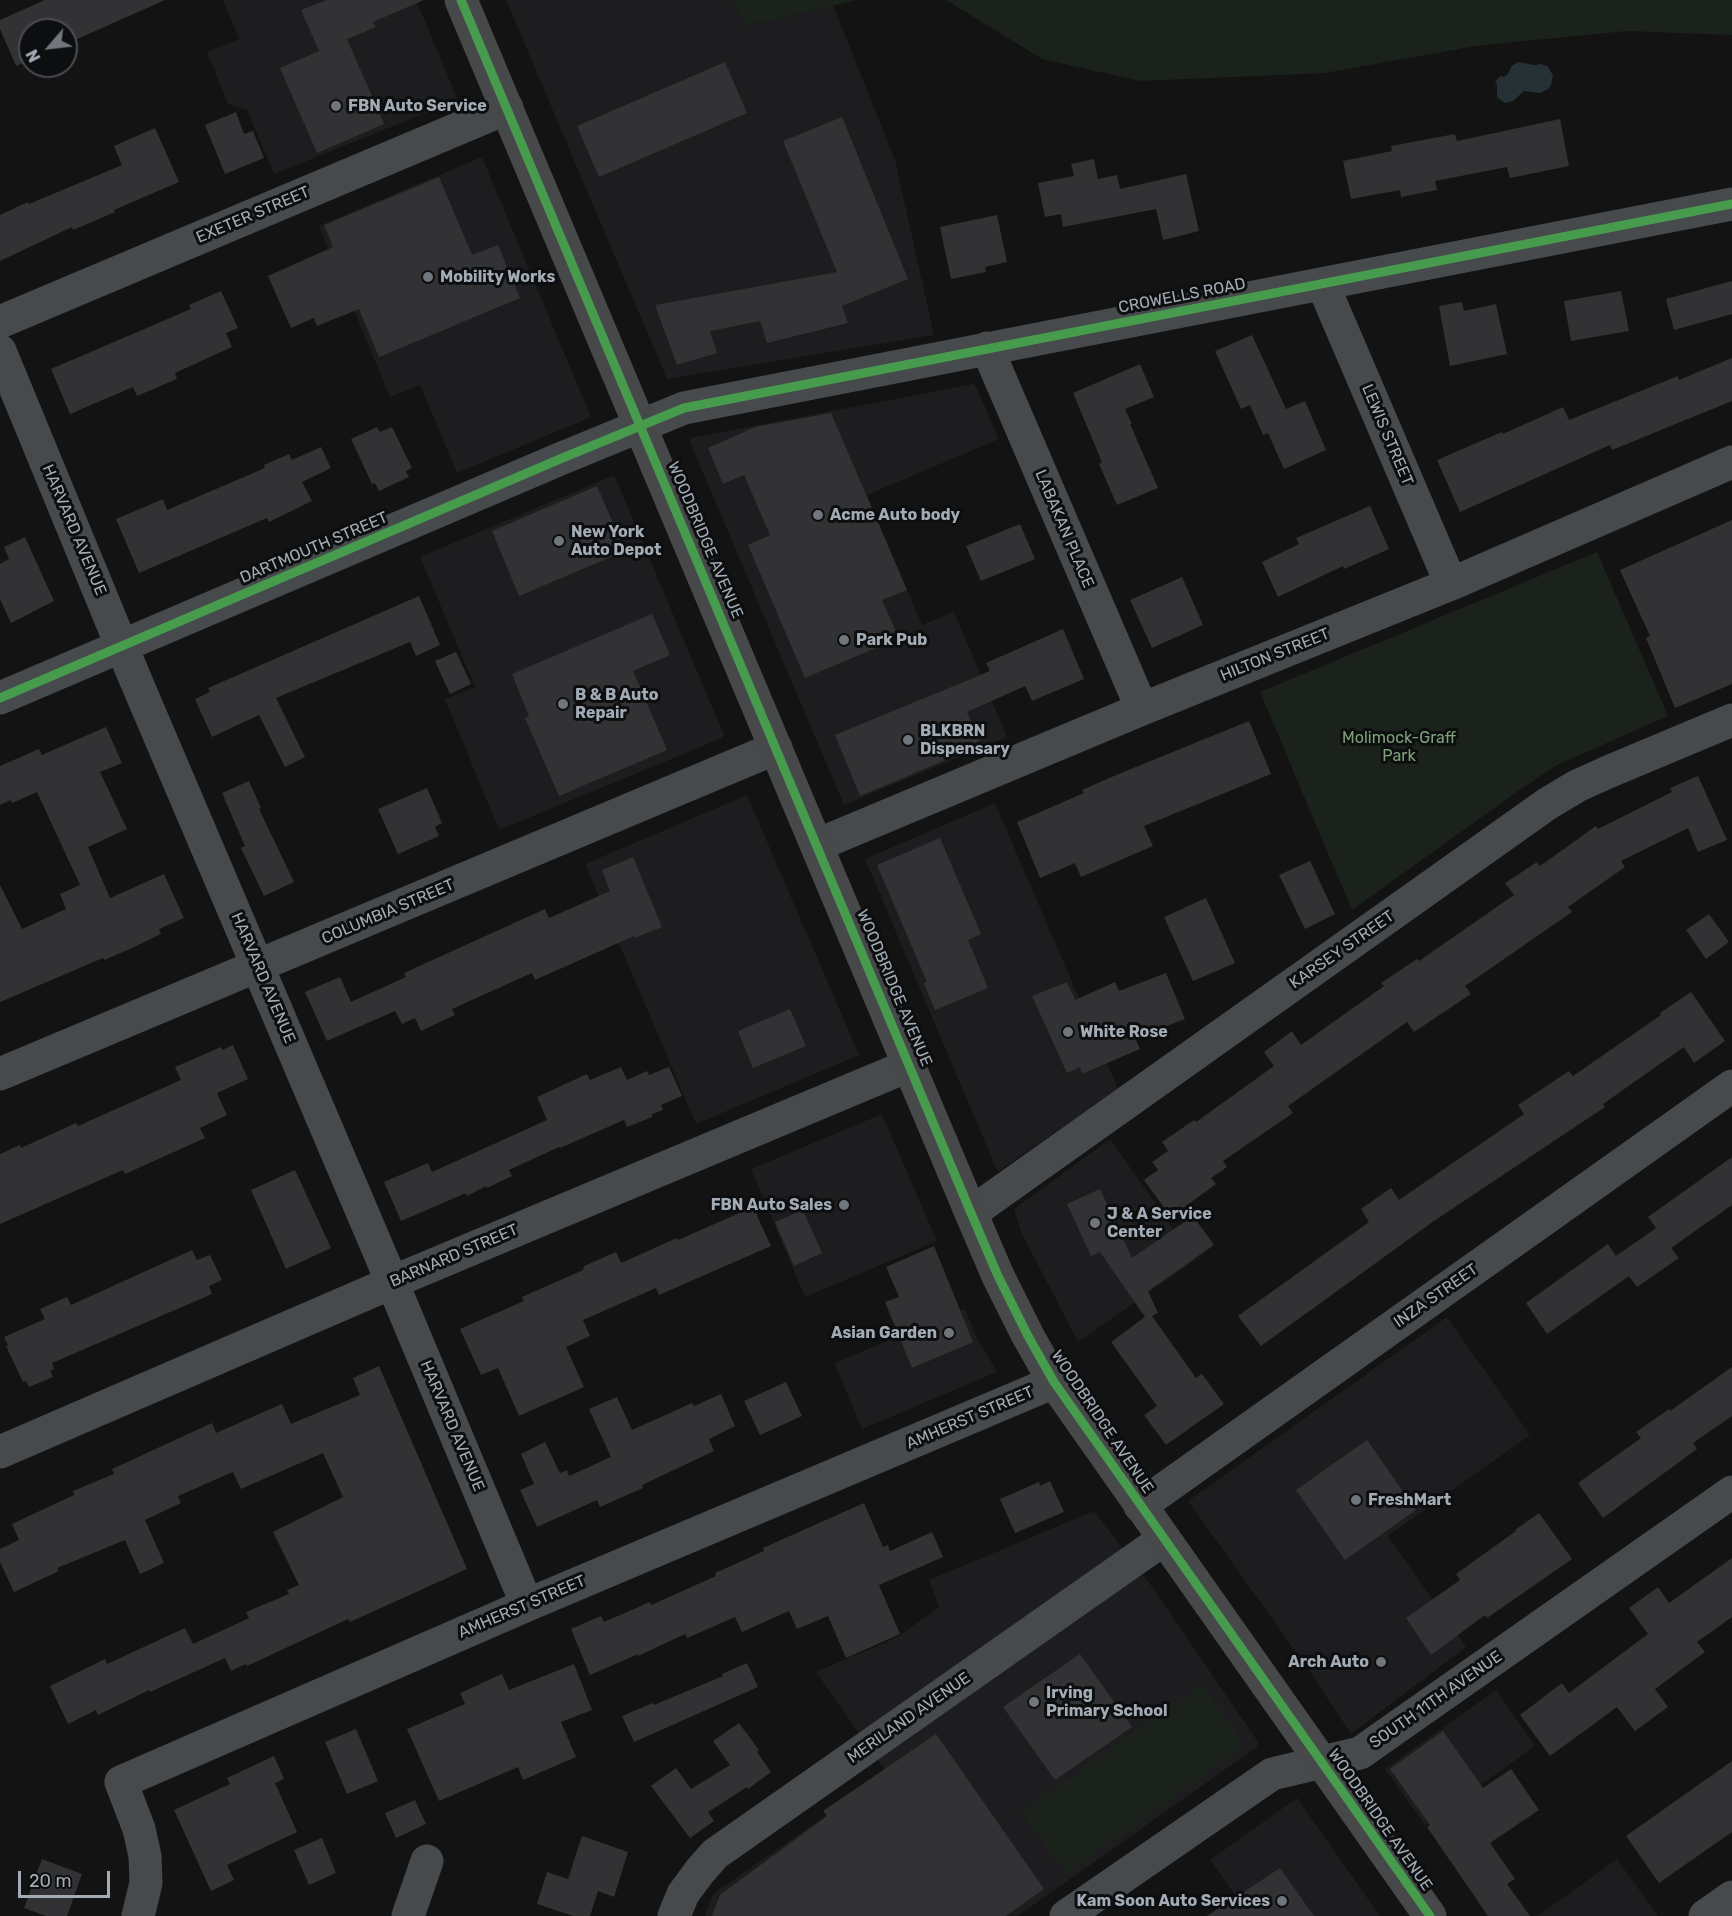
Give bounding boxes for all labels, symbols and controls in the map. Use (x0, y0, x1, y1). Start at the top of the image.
north arrow (18, 18, 78, 78)
text: N (22, 46, 45, 65)
place label: FBN Auto Service (348, 96, 487, 116)
marker: FBN Auto Service (329, 99, 343, 113)
street label: EXETER STREET (194, 183, 312, 247)
place label: Mobility Works (440, 267, 555, 287)
marker: Mobility Works (421, 270, 435, 284)
street label: CROWELLS ROAD (1117, 274, 1247, 318)
street label: LEWIS STREET (1357, 382, 1417, 488)
street label: WOODBRIDGE AVENUE (663, 459, 747, 621)
street label: HARVARD AVENUE (38, 462, 110, 598)
street label: LABAKAN PLACE (1030, 467, 1098, 591)
place label: Acme Auto body (830, 505, 960, 525)
street label: DARTMOUTH STREET (237, 508, 391, 588)
marker: Acme Auto body (811, 508, 825, 522)
place label: New York Auto Depot (571, 522, 662, 560)
marker: New York Auto Depot (552, 534, 566, 548)
street label: HILTON STREET (1218, 624, 1332, 686)
place label: Park Pub (856, 630, 927, 650)
marker: Park Pub (837, 633, 851, 647)
place label: B & B Auto Repair (575, 685, 658, 723)
marker: B & B Auto Repair (556, 697, 570, 711)
place label: BLKBRN Dispensary (920, 721, 1010, 759)
park label: Molimock-Graff Park (1342, 728, 1456, 766)
marker: BLKBRN Dispensary (901, 733, 915, 747)
street label: COLUMBIA STREET (319, 875, 457, 949)
street label: WOODBRIDGE AVENUE (852, 907, 936, 1069)
street label: KARSEY STREET (1286, 907, 1398, 993)
street label: HARVARD AVENUE (227, 910, 299, 1046)
place label: White Rose (1080, 1022, 1168, 1042)
marker: White Rose (1061, 1025, 1075, 1039)
place label: FBN Auto Sales (711, 1195, 832, 1215)
marker: FBN Auto Sales (837, 1198, 851, 1212)
place label: J & A Service Center (1107, 1204, 1212, 1242)
marker: J & A Service Center (1088, 1216, 1102, 1230)
street label: BARNARD STREET (387, 1220, 521, 1292)
street label: INZA STREET (1390, 1260, 1482, 1332)
place label: Asian Garden (831, 1323, 937, 1343)
marker: Asian Garden (942, 1326, 956, 1340)
street label: WOODBRIDGE AVENUE (1047, 1347, 1157, 1497)
street label: HARVARD AVENUE (416, 1358, 488, 1494)
street label: AMHERST STREET (904, 1383, 1036, 1453)
place label: FreshMart (1368, 1490, 1451, 1510)
marker: FreshMart (1349, 1493, 1363, 1507)
street label: AMHERST STREET (456, 1572, 588, 1642)
street label: SOUTH 11TH AVENUE (1366, 1647, 1506, 1753)
place label: Arch Auto (1288, 1652, 1369, 1672)
marker: Arch Auto (1374, 1655, 1388, 1669)
street label: MERILAND AVENUE (844, 1668, 974, 1768)
place label: Irving Primary School (1046, 1683, 1168, 1721)
marker: Irving Primary School (1027, 1695, 1041, 1709)
street label: WOODBRIDGE AVENUE (1324, 1745, 1436, 1895)
scale bar (21, 1859, 112, 1897)
text: 20 m (29, 1870, 71, 1892)
place label: Kam Soon Auto Services (1077, 1891, 1270, 1911)
marker: Kam Soon Auto Services (1275, 1894, 1289, 1908)

